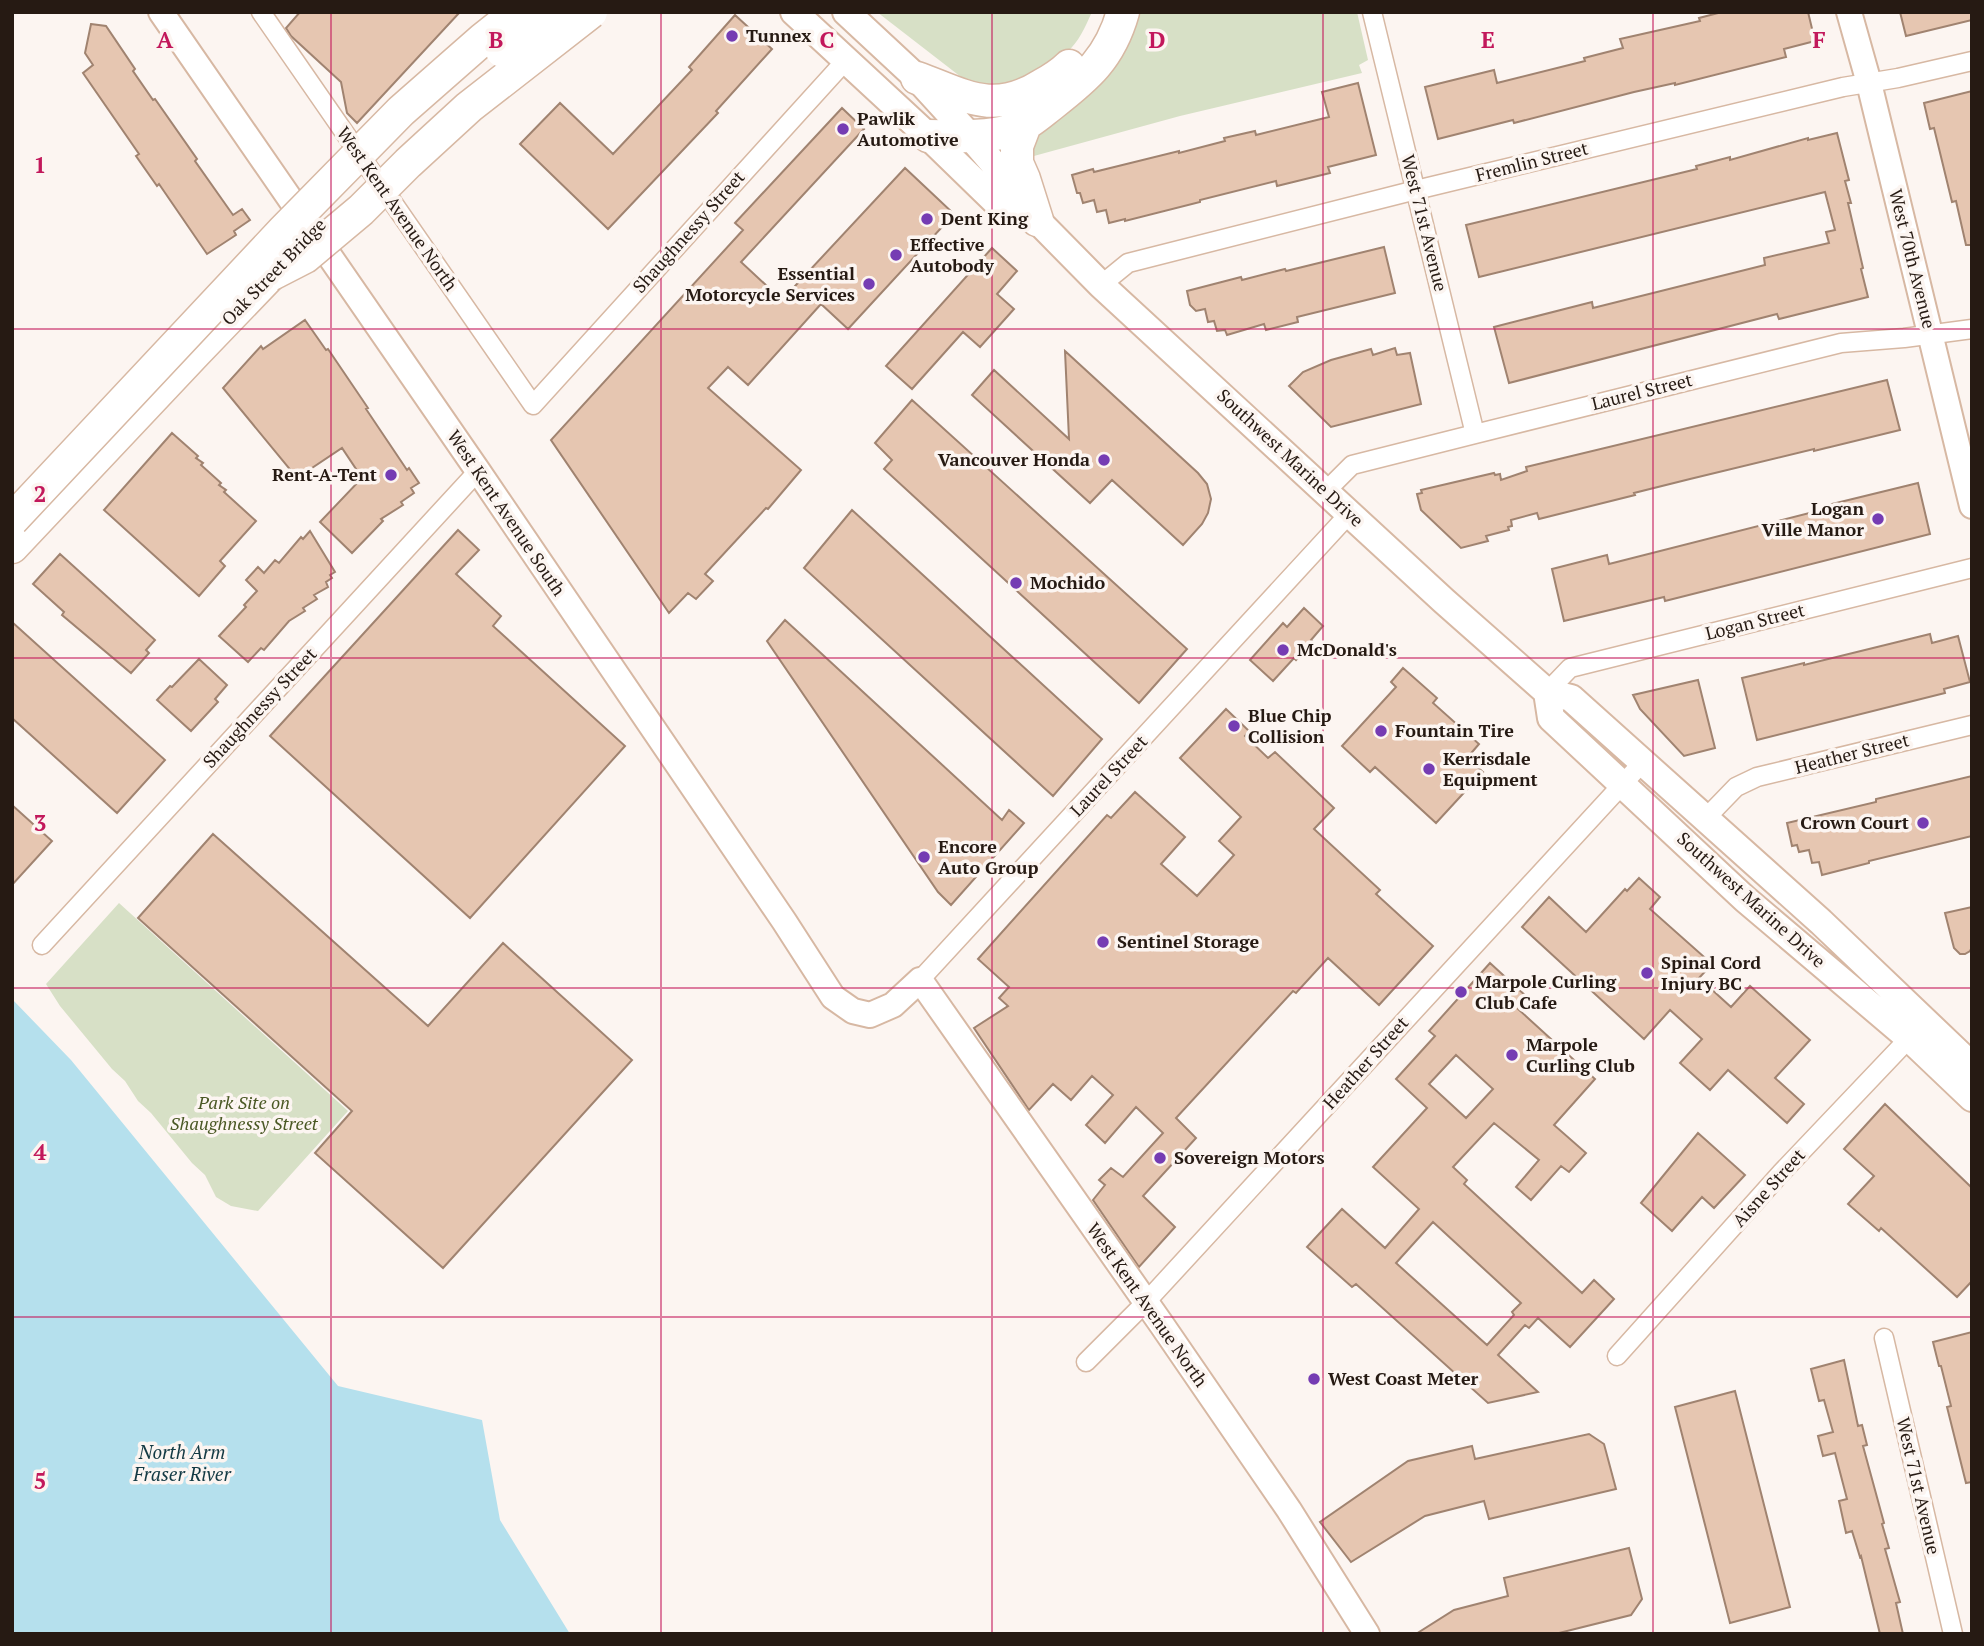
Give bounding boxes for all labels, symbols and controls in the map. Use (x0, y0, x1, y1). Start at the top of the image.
place label: Tunnex (746, 23, 811, 47)
text: A (157, 24, 174, 55)
text: B (489, 24, 504, 55)
text: C (820, 24, 835, 55)
text: D (1149, 24, 1166, 55)
text: E (1481, 24, 1495, 55)
text: F (1812, 24, 1826, 55)
marker: Tunnex (724, 28, 740, 44)
place label: Pawlik Automotive (857, 106, 959, 151)
marker: Pawlik Automotive (835, 121, 851, 137)
street label: West Kent Avenue North (332, 122, 464, 296)
street label: Fremlin Street (1473, 135, 1591, 187)
text: 1 (34, 149, 47, 180)
street label: West 71st Avenue (1396, 152, 1454, 294)
street label: Shaughnessy Street (627, 165, 750, 298)
street label: West 70th Avenue (1884, 187, 1942, 331)
place label: Dent King (941, 206, 1029, 230)
marker: Dent King (919, 211, 935, 227)
street label: Oak Street Bridge (216, 212, 331, 330)
place label: Effective Autobody (910, 232, 994, 277)
marker: Effective Autobody (888, 247, 904, 263)
place label: Essential Motorcycle Services (685, 261, 855, 306)
marker: Essential Motorcycle Services (861, 276, 877, 292)
street label: Laurel Street (1589, 367, 1695, 415)
street label: Southwest Marine Drive (1212, 383, 1369, 532)
street label: West Kent Avenue South (442, 425, 572, 600)
place label: Vancouver Honda (938, 447, 1090, 471)
marker: Vancouver Honda (1096, 452, 1112, 468)
place label: Rent-A-Tent (272, 462, 377, 486)
marker: Rent-A-Tent (383, 467, 399, 483)
text: 2 (34, 478, 47, 509)
place label: Logan Ville Manor (1762, 496, 1864, 541)
marker: Logan Ville Manor (1870, 511, 1886, 527)
place label: Mochido (1030, 570, 1105, 594)
marker: Mochido (1008, 575, 1024, 591)
street label: Logan Street (1703, 597, 1807, 645)
place label: McDonald's (1297, 637, 1397, 661)
street label: Shaughnessy Street (197, 642, 322, 773)
marker: McDonald's (1275, 642, 1291, 658)
place label: Blue Chip Collision (1248, 703, 1332, 748)
marker: Blue Chip Collision (1226, 718, 1242, 734)
place label: Fountain Tire (1395, 718, 1514, 742)
marker: Fountain Tire (1373, 723, 1389, 739)
street label: Heather Street (1792, 727, 1912, 779)
street label: Laurel Street (1064, 729, 1152, 821)
place label: Kerrisdale Equipment (1443, 746, 1538, 791)
marker: Kerrisdale Equipment (1421, 761, 1437, 777)
text: 3 (34, 807, 47, 838)
place label: Crown Court (1800, 810, 1909, 834)
marker: Crown Court (1915, 815, 1931, 831)
street label: Southwest Marine Drive (1672, 826, 1831, 972)
place label: Encore Auto Group (938, 834, 1038, 879)
marker: Encore Auto Group (916, 849, 932, 865)
place label: Sentinel Storage (1117, 929, 1259, 953)
marker: Sentinel Storage (1095, 934, 1111, 950)
place label: Spinal Cord Injury BC (1661, 950, 1761, 995)
marker: Spinal Cord Injury BC (1639, 965, 1655, 981)
place label: Marpole Curling Club Cafe (1475, 969, 1617, 1014)
marker: Marpole Curling Club Cafe (1453, 984, 1469, 1000)
street label: Heather Street (1317, 1011, 1413, 1114)
place label: Marpole Curling Club (1526, 1032, 1635, 1077)
marker: Marpole Curling Club (1504, 1047, 1520, 1063)
park label: Park Site on Shaughnessy Street (170, 1090, 319, 1135)
text: 4 (34, 1136, 47, 1167)
street label: Aisne Street (1727, 1143, 1810, 1232)
place label: Sovereign Motors (1174, 1145, 1325, 1169)
marker: Sovereign Motors (1152, 1150, 1168, 1166)
street label: West Kent Avenue North (1082, 1218, 1214, 1392)
place label: West Coast Meter (1328, 1366, 1479, 1390)
marker: West Coast Meter (1306, 1371, 1322, 1387)
street label: West 71st Avenue (1892, 1415, 1946, 1557)
water label: North Arm Fraser River (132, 1439, 231, 1486)
text: 5 (34, 1465, 47, 1496)

